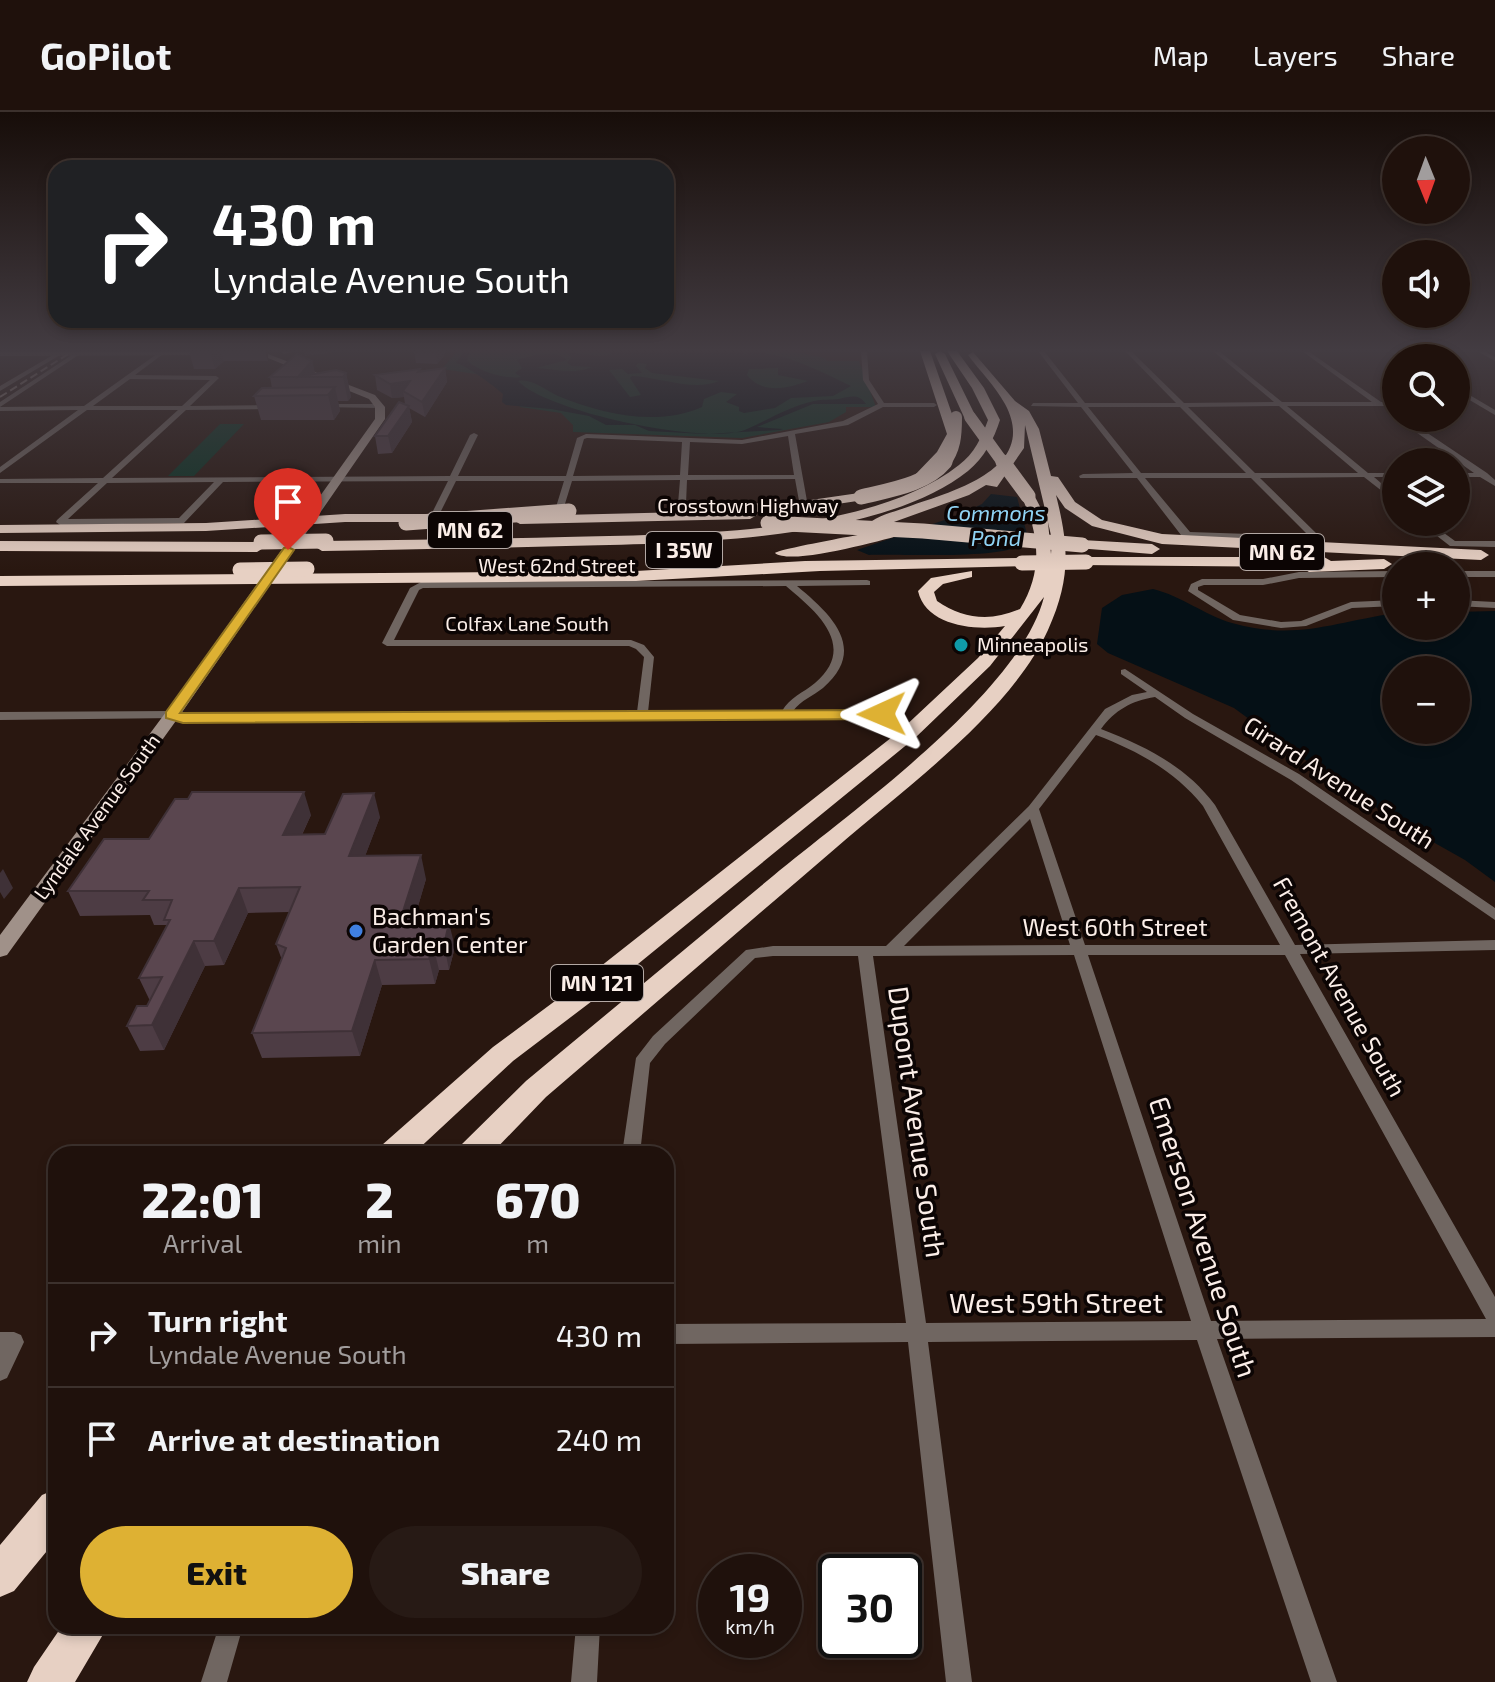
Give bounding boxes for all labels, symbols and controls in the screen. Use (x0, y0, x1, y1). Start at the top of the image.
text: GoPilot (40, 32, 171, 78)
text: Map (1153, 38, 1209, 72)
text: Layers (1253, 38, 1338, 72)
text: Share (1382, 38, 1455, 72)
north arrow (1382, 136, 1470, 224)
map controls (1382, 136, 1470, 744)
text: 430 m (212, 189, 376, 256)
icon: right (80, 192, 184, 296)
button: sound (1382, 240, 1470, 328)
text: Lyndale Avenue South (212, 257, 570, 300)
button: search (1382, 344, 1470, 432)
button: layers (1382, 448, 1470, 536)
pin (254, 468, 322, 550)
icon: arrive (266, 480, 310, 524)
street label: Crosstown Highway (657, 493, 839, 517)
water label: Commons Pond (946, 499, 1046, 550)
road number: MN 62 (428, 512, 512, 548)
road number: I 35W (646, 532, 722, 568)
road number: MN 62 (1240, 534, 1324, 570)
button: + (1382, 552, 1470, 640)
street label: West 62nd Street (478, 553, 636, 577)
street label: Colfax Lane South (445, 611, 609, 635)
place label: Minneapolis (977, 632, 1088, 656)
marker: Minneapolis (952, 636, 970, 654)
button: − (1382, 656, 1470, 744)
position arrow (840, 672, 924, 756)
street label: Girard Avenue South (1239, 709, 1441, 854)
street label: Lyndale Avenue South (28, 729, 164, 904)
street label: Fremont Avenue South (1268, 871, 1413, 1101)
place label: Bachman's Garden Center (372, 901, 528, 958)
street label: West 60th Street (1022, 912, 1208, 941)
marker: Bachman's Garden Center (347, 922, 365, 940)
road number: MN 121 (551, 965, 643, 1001)
street label: Dupont Avenue South (882, 984, 954, 1260)
street label: Emerson Avenue South (1143, 1092, 1265, 1381)
text: 22:01 (141, 1170, 264, 1228)
text: 2 (365, 1170, 394, 1228)
text: 670 (495, 1170, 581, 1228)
text: Arrival (163, 1227, 242, 1258)
text: min (357, 1227, 402, 1258)
text: m (526, 1227, 549, 1258)
street label: West 59th Street (949, 1285, 1163, 1319)
text: Turn right (148, 1302, 288, 1338)
icon: right (80, 1313, 124, 1357)
text: 430 m (556, 1317, 642, 1353)
text: Lyndale Avenue South (148, 1338, 407, 1369)
icon: arrive (80, 1417, 124, 1461)
text: Arrive at destination (148, 1421, 440, 1457)
text: 240 m (556, 1421, 642, 1457)
button: Exit (80, 1526, 353, 1618)
button: Share (369, 1526, 642, 1618)
speed limit sign: 30 (818, 1554, 922, 1658)
text: 19 (730, 1572, 770, 1620)
text: km/h (725, 1614, 775, 1638)

